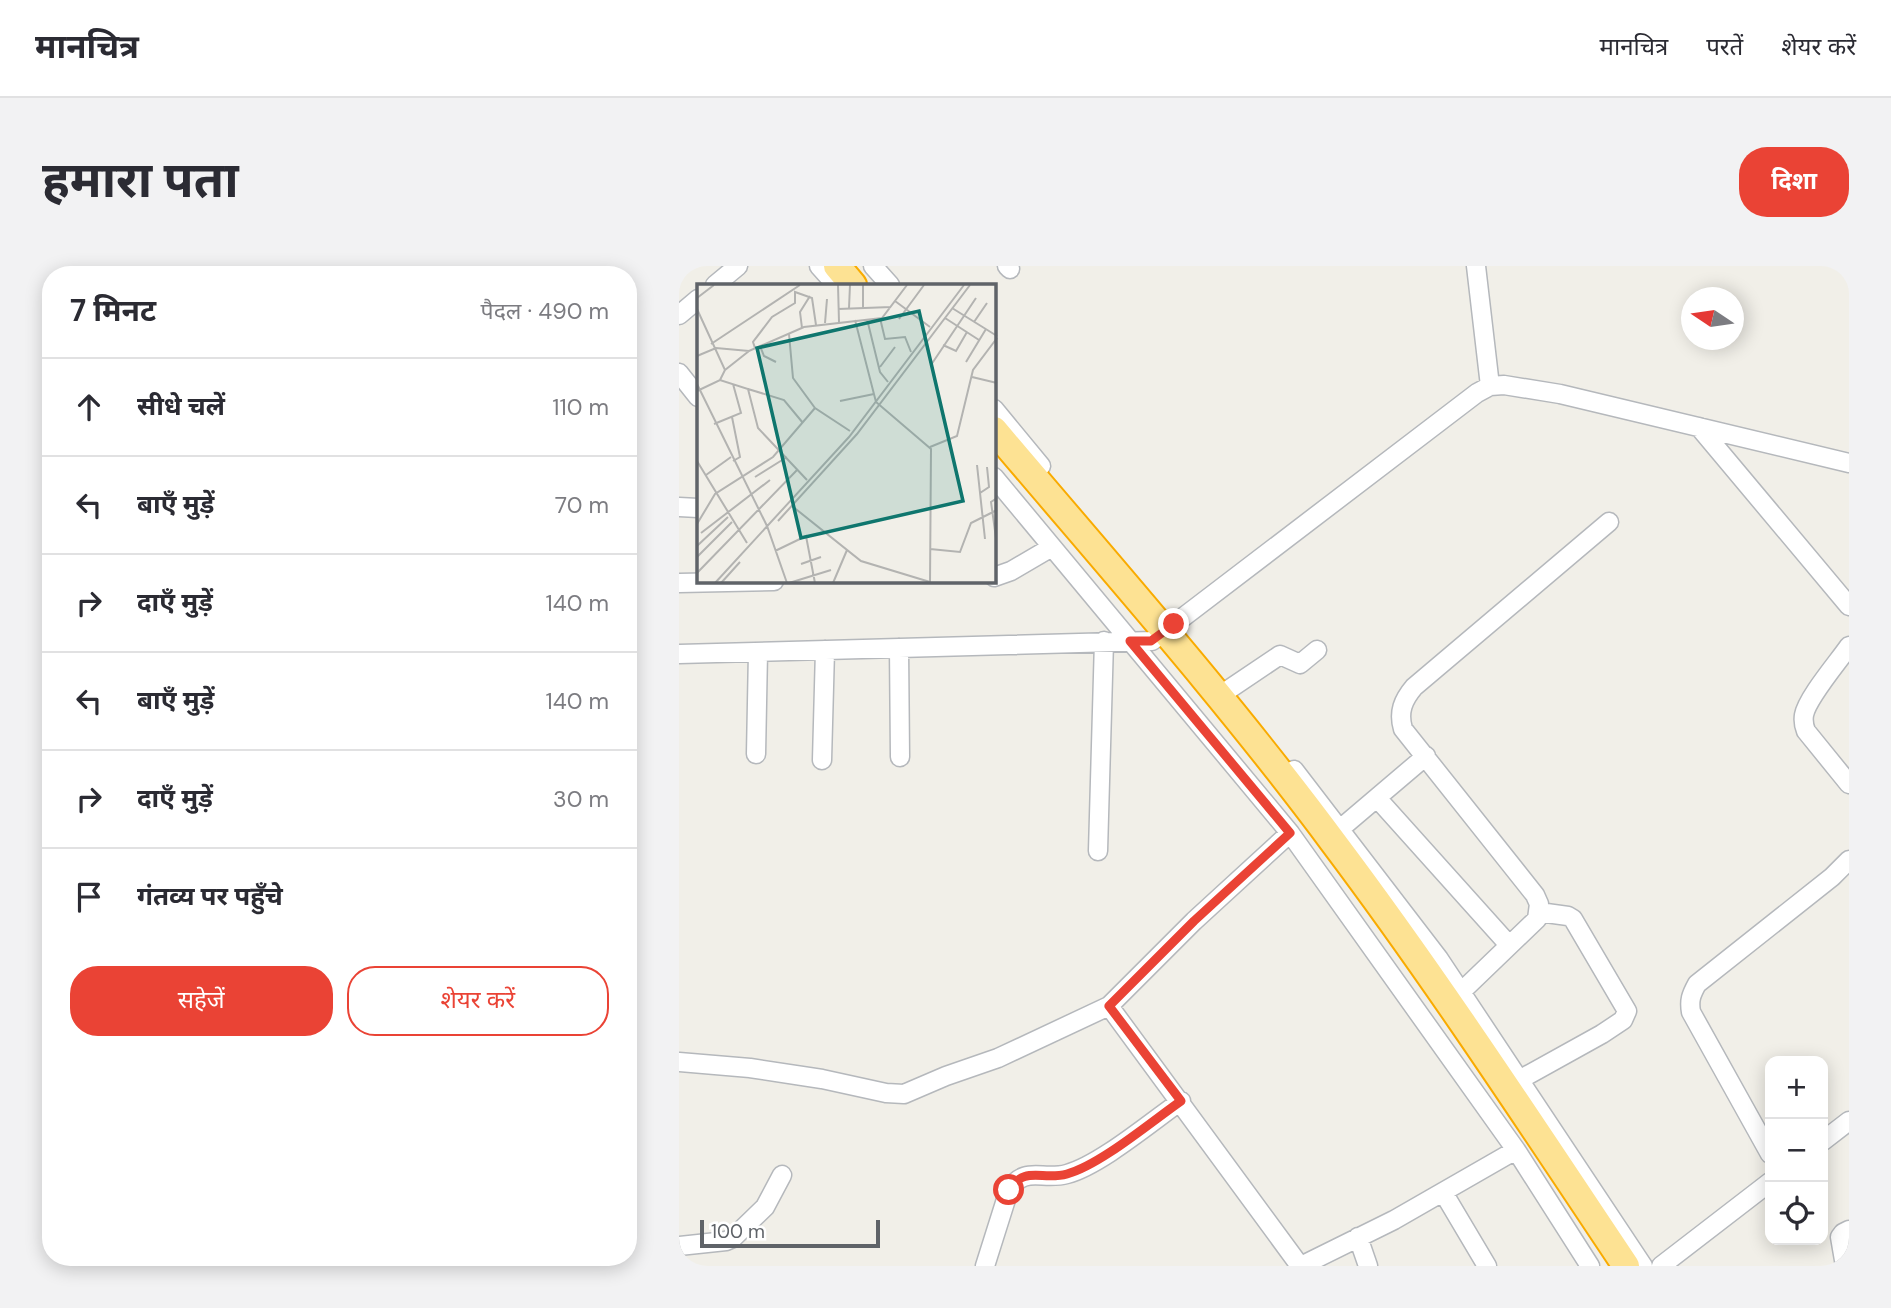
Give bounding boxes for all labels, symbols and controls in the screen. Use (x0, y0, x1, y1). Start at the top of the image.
text: मानचित्र (35, 25, 139, 68)
text: मानचित्र (1600, 31, 1668, 62)
text: परतें (1706, 31, 1743, 62)
text: शेयर करें (1781, 31, 1856, 62)
button: दिशा (1739, 147, 1849, 217)
text: हमारा पता (42, 148, 239, 212)
inset map (697, 284, 996, 583)
north arrow (1681, 287, 1744, 350)
text: 7 मिनट (70, 291, 156, 330)
text: पैदल · 490 m (481, 296, 609, 326)
icon: ahead (70, 388, 108, 426)
text: सीधे चलें (137, 389, 225, 423)
text: 110 m (552, 392, 609, 422)
icon: left (70, 486, 108, 524)
text: बाएँ मुड़ें (137, 487, 214, 521)
text: 70 m (555, 490, 609, 520)
icon: right (70, 584, 108, 622)
text: दाएँ मुड़ें (137, 585, 213, 619)
text: 140 m (546, 588, 609, 618)
route end (1158, 608, 1189, 639)
icon: left (70, 682, 108, 720)
text: बाएँ मुड़ें (137, 683, 214, 717)
text: 140 m (546, 686, 609, 716)
icon: right (70, 780, 108, 818)
text: दाएँ मुड़ें (137, 781, 213, 815)
text: 30 m (553, 784, 609, 814)
icon: arrive (70, 878, 108, 916)
text: गंतव्य पर पहुँचे (137, 879, 283, 913)
button: सहेजें (70, 966, 333, 1036)
button: शेयर करें (347, 966, 609, 1036)
map controls (1765, 1056, 1828, 1245)
button: + (1765, 1056, 1828, 1119)
button: − (1765, 1119, 1828, 1182)
route start (993, 1174, 1024, 1205)
button: locate (1765, 1182, 1828, 1245)
scale bar (700, 1217, 880, 1249)
text: 100 m (711, 1219, 765, 1244)

